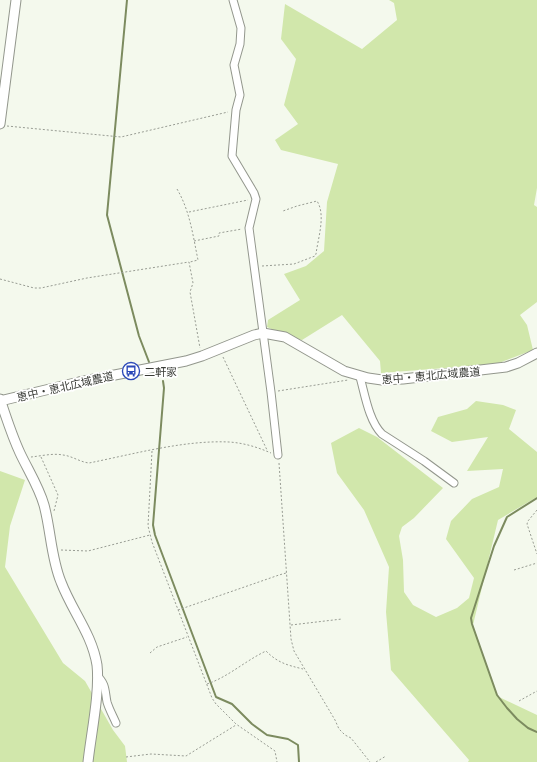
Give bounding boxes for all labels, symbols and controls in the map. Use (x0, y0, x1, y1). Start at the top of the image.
bus stop icon: 二軒家 (121, 361, 141, 381)
street label: 恵中・恵北広域農道 (381, 363, 481, 387)
place label: 二軒家 (144, 364, 177, 379)
street label: 恵中・恵北広域農道 (15, 368, 115, 404)

